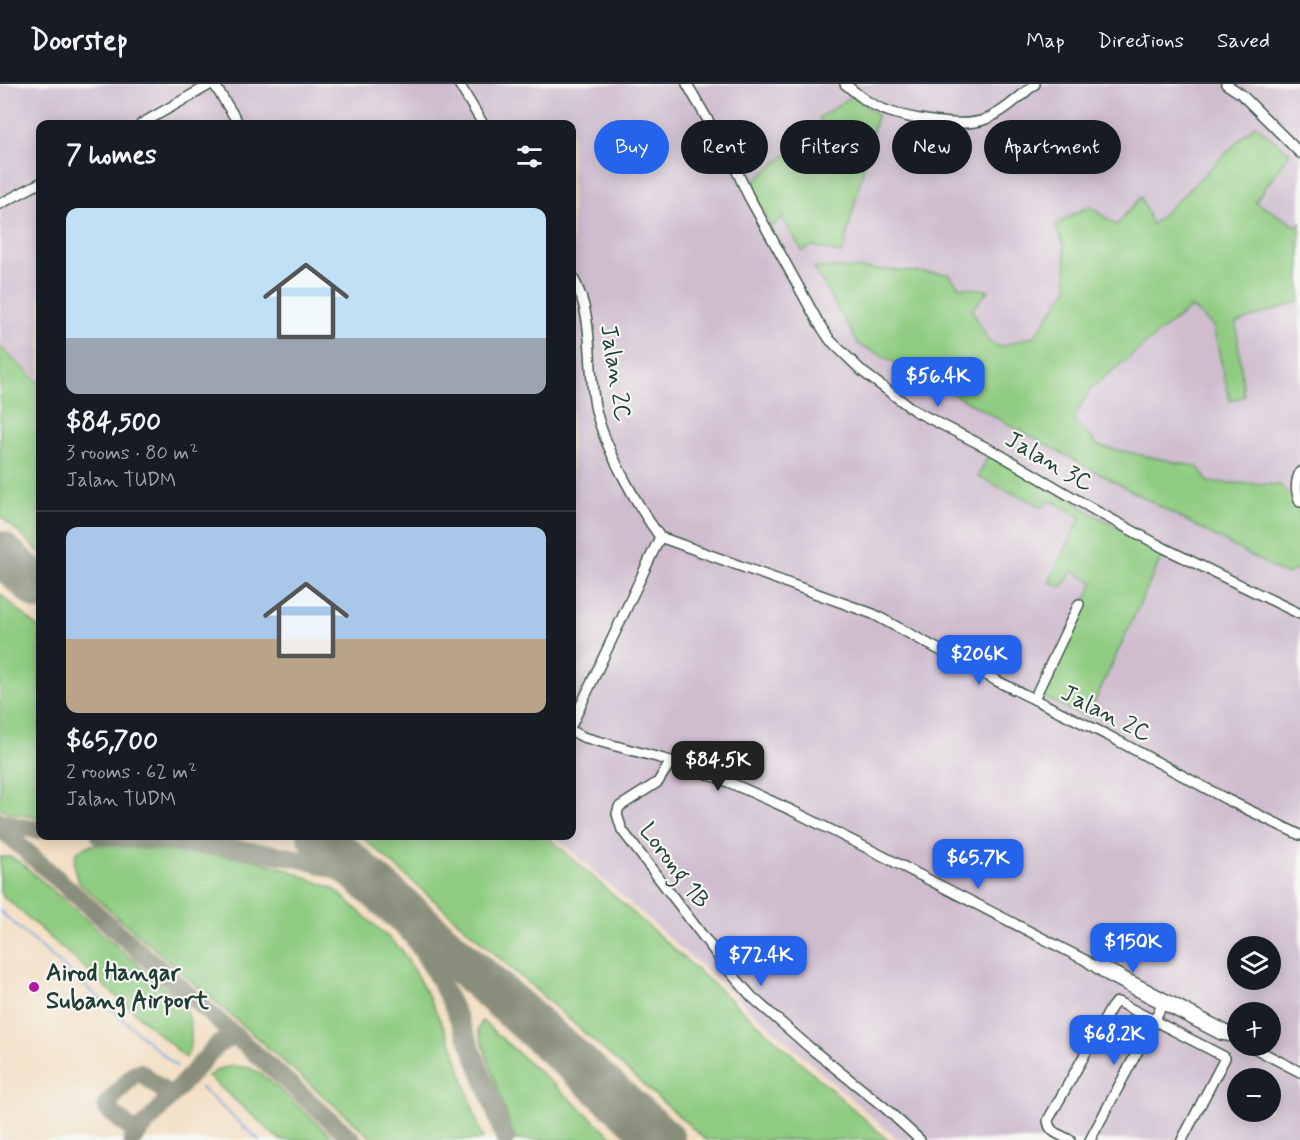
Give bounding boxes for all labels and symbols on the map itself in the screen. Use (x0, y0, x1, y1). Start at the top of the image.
street label: Jalan 2C (592, 322, 638, 424)
pin: $56.4K (889, 357, 987, 408)
street label: Jalan 3C (999, 424, 1099, 500)
pin: $206K (937, 635, 1021, 686)
street label: Jalan 2C (1055, 678, 1157, 750)
pin: $84.5K (669, 741, 767, 792)
street label: Lorong 1B (629, 817, 716, 917)
pin: $65.7K (929, 839, 1027, 890)
pin: $150K (1091, 923, 1175, 974)
pin: $72.4K (712, 936, 810, 987)
place label: Airod Hangar Subang Airport (46, 958, 210, 1018)
marker: Airod Hangar Subang Airport (27, 980, 41, 994)
pin: $68.2K (1065, 1015, 1163, 1066)

